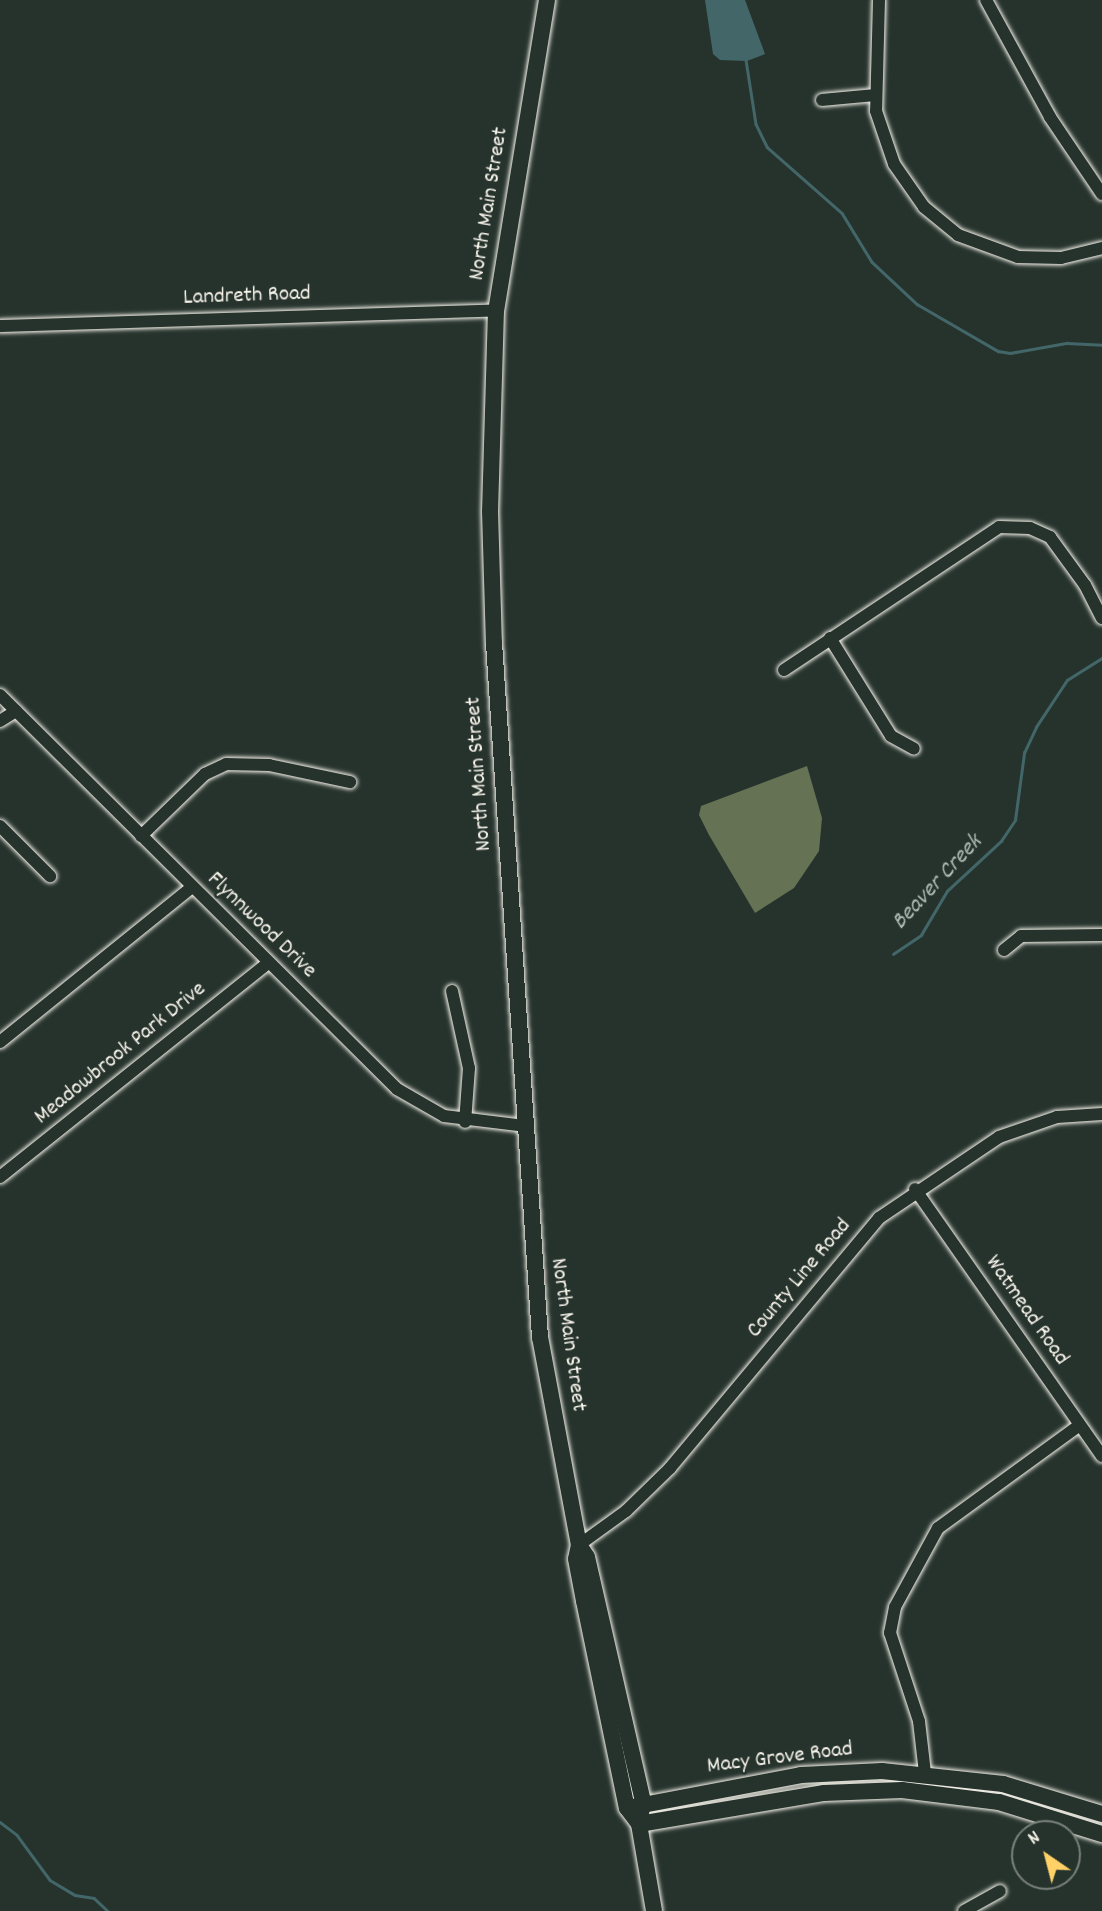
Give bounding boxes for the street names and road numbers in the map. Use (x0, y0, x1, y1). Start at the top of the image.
street label: North Main Street (464, 125, 516, 283)
street label: Landreth Road (183, 281, 311, 313)
street label: North Main Street (461, 696, 499, 852)
street label: Flynnwood Drive (200, 867, 322, 985)
street label: Meadowbrook Park Drive (30, 976, 212, 1132)
street label: County Line Road (742, 1214, 858, 1344)
street label: Watmead Road (978, 1251, 1074, 1371)
street label: North Main Street (543, 1256, 591, 1414)
street label: Macy Grove Road (706, 1736, 854, 1782)

